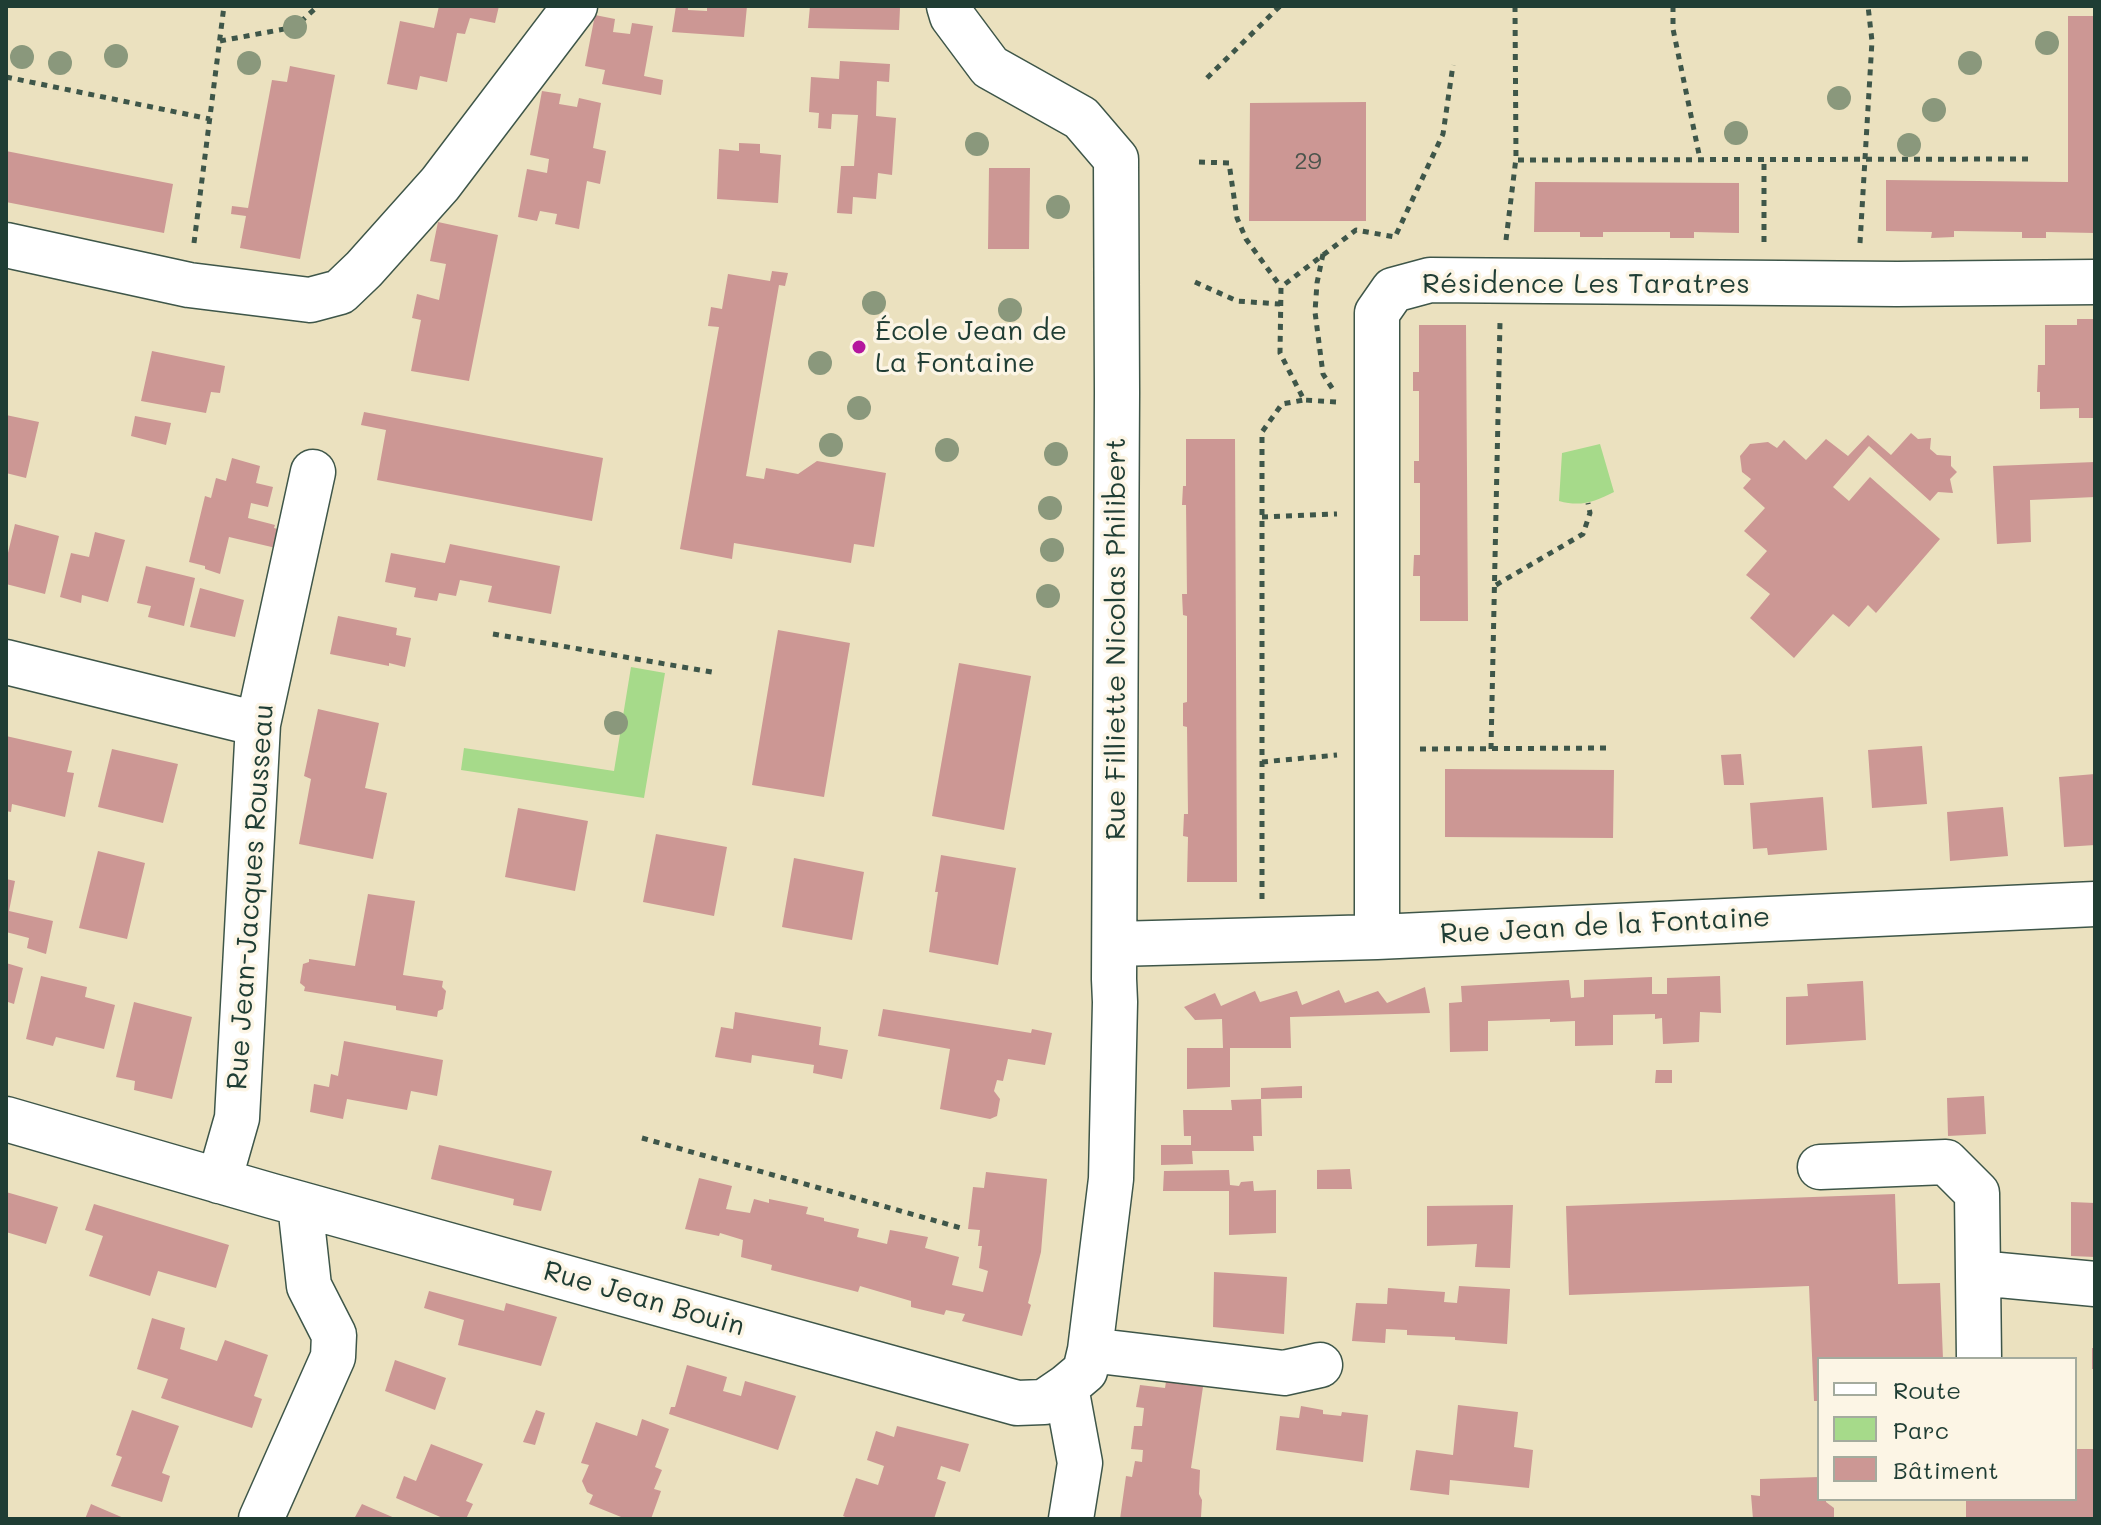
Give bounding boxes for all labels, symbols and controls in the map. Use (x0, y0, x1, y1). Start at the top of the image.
house number: 29 (1294, 148, 1322, 176)
street label: Résidence Les Taratres (1422, 267, 1750, 301)
place label: École Jean de La Fontaine (875, 314, 1067, 380)
marker: École Jean de La Fontaine (850, 338, 868, 356)
street label: Rue Filliette Nicolas Philibert (1099, 438, 1133, 840)
street label: Rue Jean-Jacques Rousseau (221, 703, 281, 1091)
street label: Rue Jean de la Fontaine (1439, 901, 1771, 951)
street label: Rue Jean Bouin (540, 1254, 748, 1344)
legend (1817, 1357, 2077, 1501)
text: Route (1893, 1374, 1961, 1405)
text: Parc (1893, 1414, 1949, 1445)
text: Bâtiment (1893, 1454, 1999, 1485)

